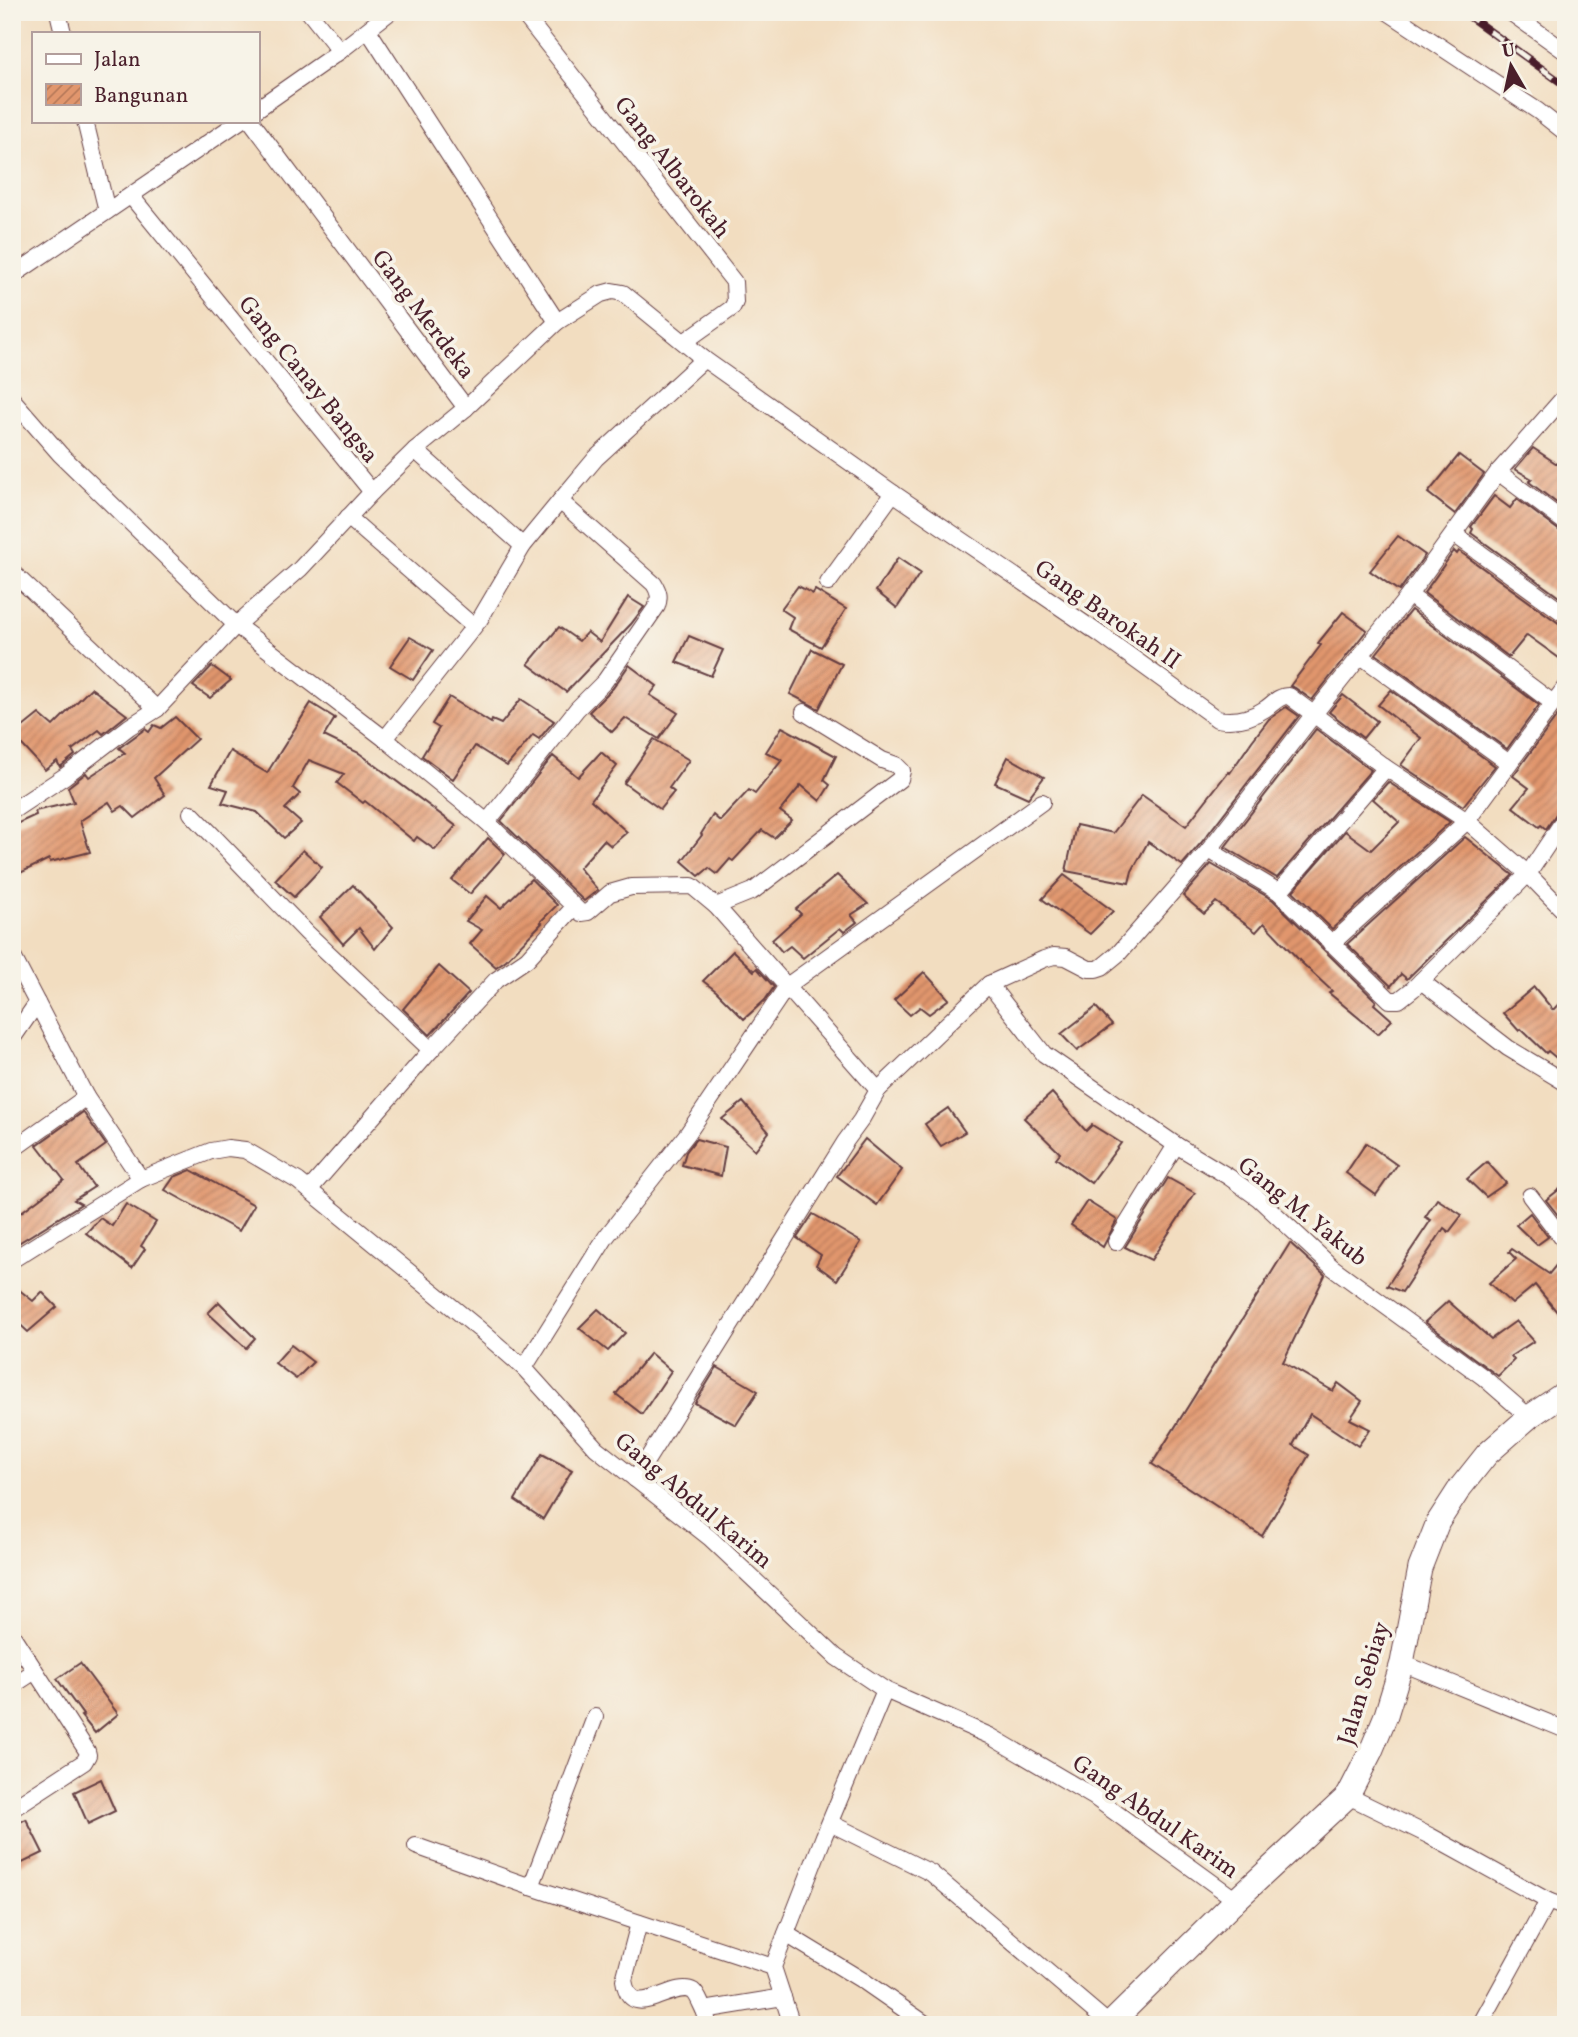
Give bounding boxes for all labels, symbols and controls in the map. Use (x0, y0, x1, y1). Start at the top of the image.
legend (32, 32, 259, 122)
north arrow (1476, 32, 1546, 102)
text: U (1500, 37, 1517, 65)
text: Jalan (94, 46, 141, 75)
text: Bangunan (94, 82, 188, 111)
street label: Gang Albarokah (605, 90, 738, 246)
street label: Gang Merdeka (362, 243, 482, 387)
street label: Gang Canay Bangsa (229, 289, 386, 471)
street label: Gang Barokah II (1027, 553, 1187, 679)
street label: Gang M. Yakub (1230, 1150, 1374, 1276)
street label: Gang Abdul Karim (606, 1425, 779, 1578)
street label: Jalan Sebiay (1330, 1618, 1400, 1749)
street label: Gang Abdul Karim (1065, 1747, 1245, 1888)

